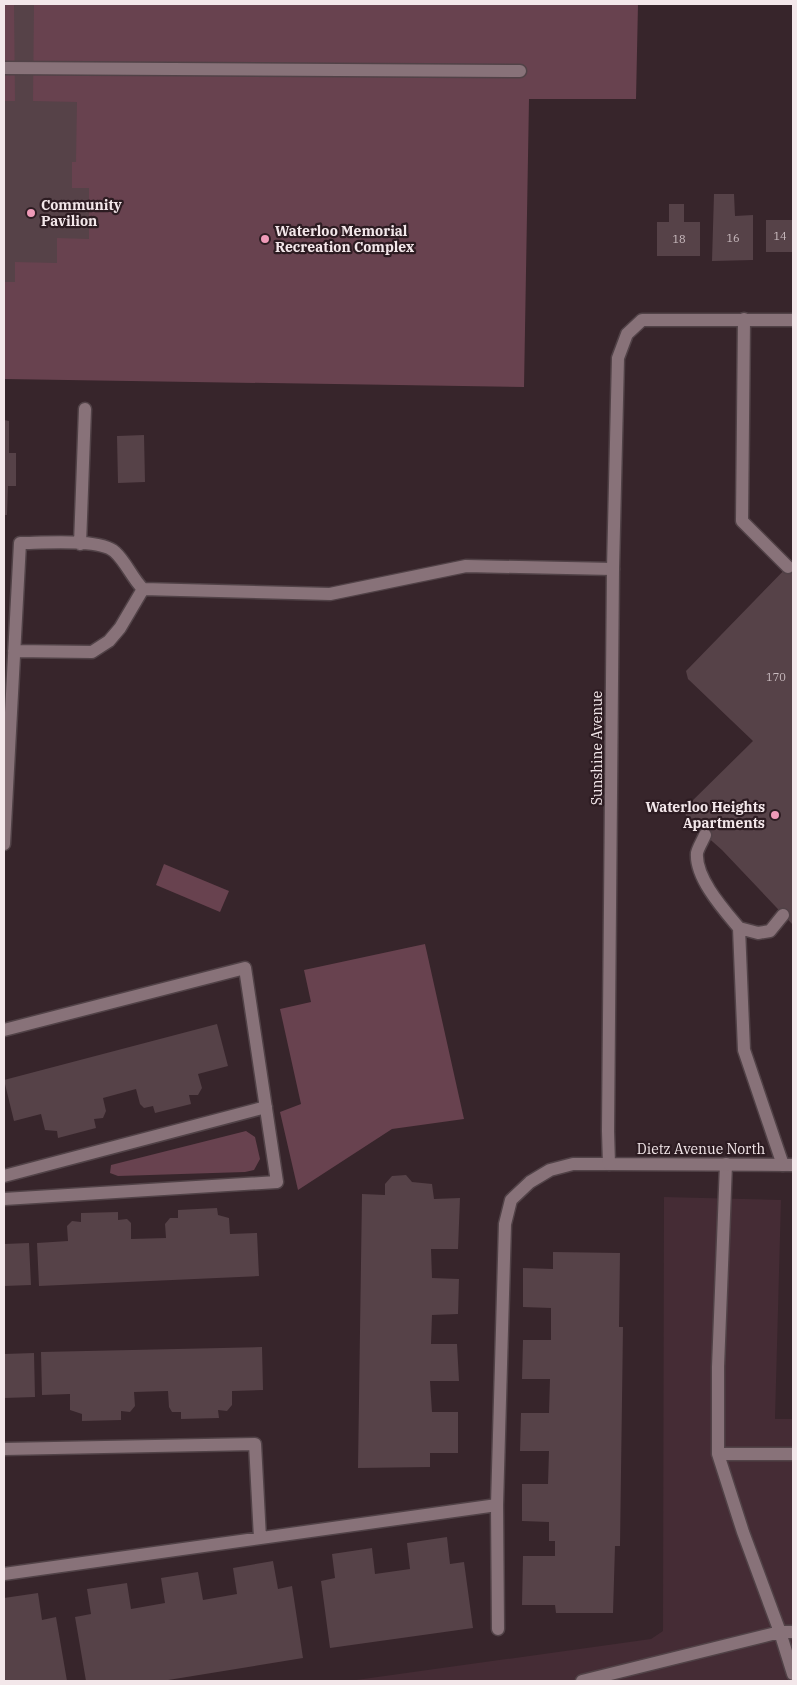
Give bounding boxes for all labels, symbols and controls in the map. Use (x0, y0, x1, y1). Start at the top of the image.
place label: Community Pavilion (41, 196, 122, 230)
marker: Community Pavilion (25, 207, 37, 219)
place label: Waterloo Memorial Recreation Complex (275, 222, 415, 256)
house number: 14 (773, 229, 787, 243)
house number: 16 (726, 231, 740, 245)
house number: 18 (672, 232, 686, 246)
marker: Waterloo Memorial Recreation Complex (259, 233, 271, 245)
house number: 170 (766, 670, 786, 684)
street label: Sunshine Avenue (588, 691, 606, 805)
place label: Waterloo Heights Apartments (645, 798, 765, 832)
marker: Waterloo Heights Apartments (769, 809, 781, 821)
street label: Dietz Avenue North (637, 1140, 765, 1158)

